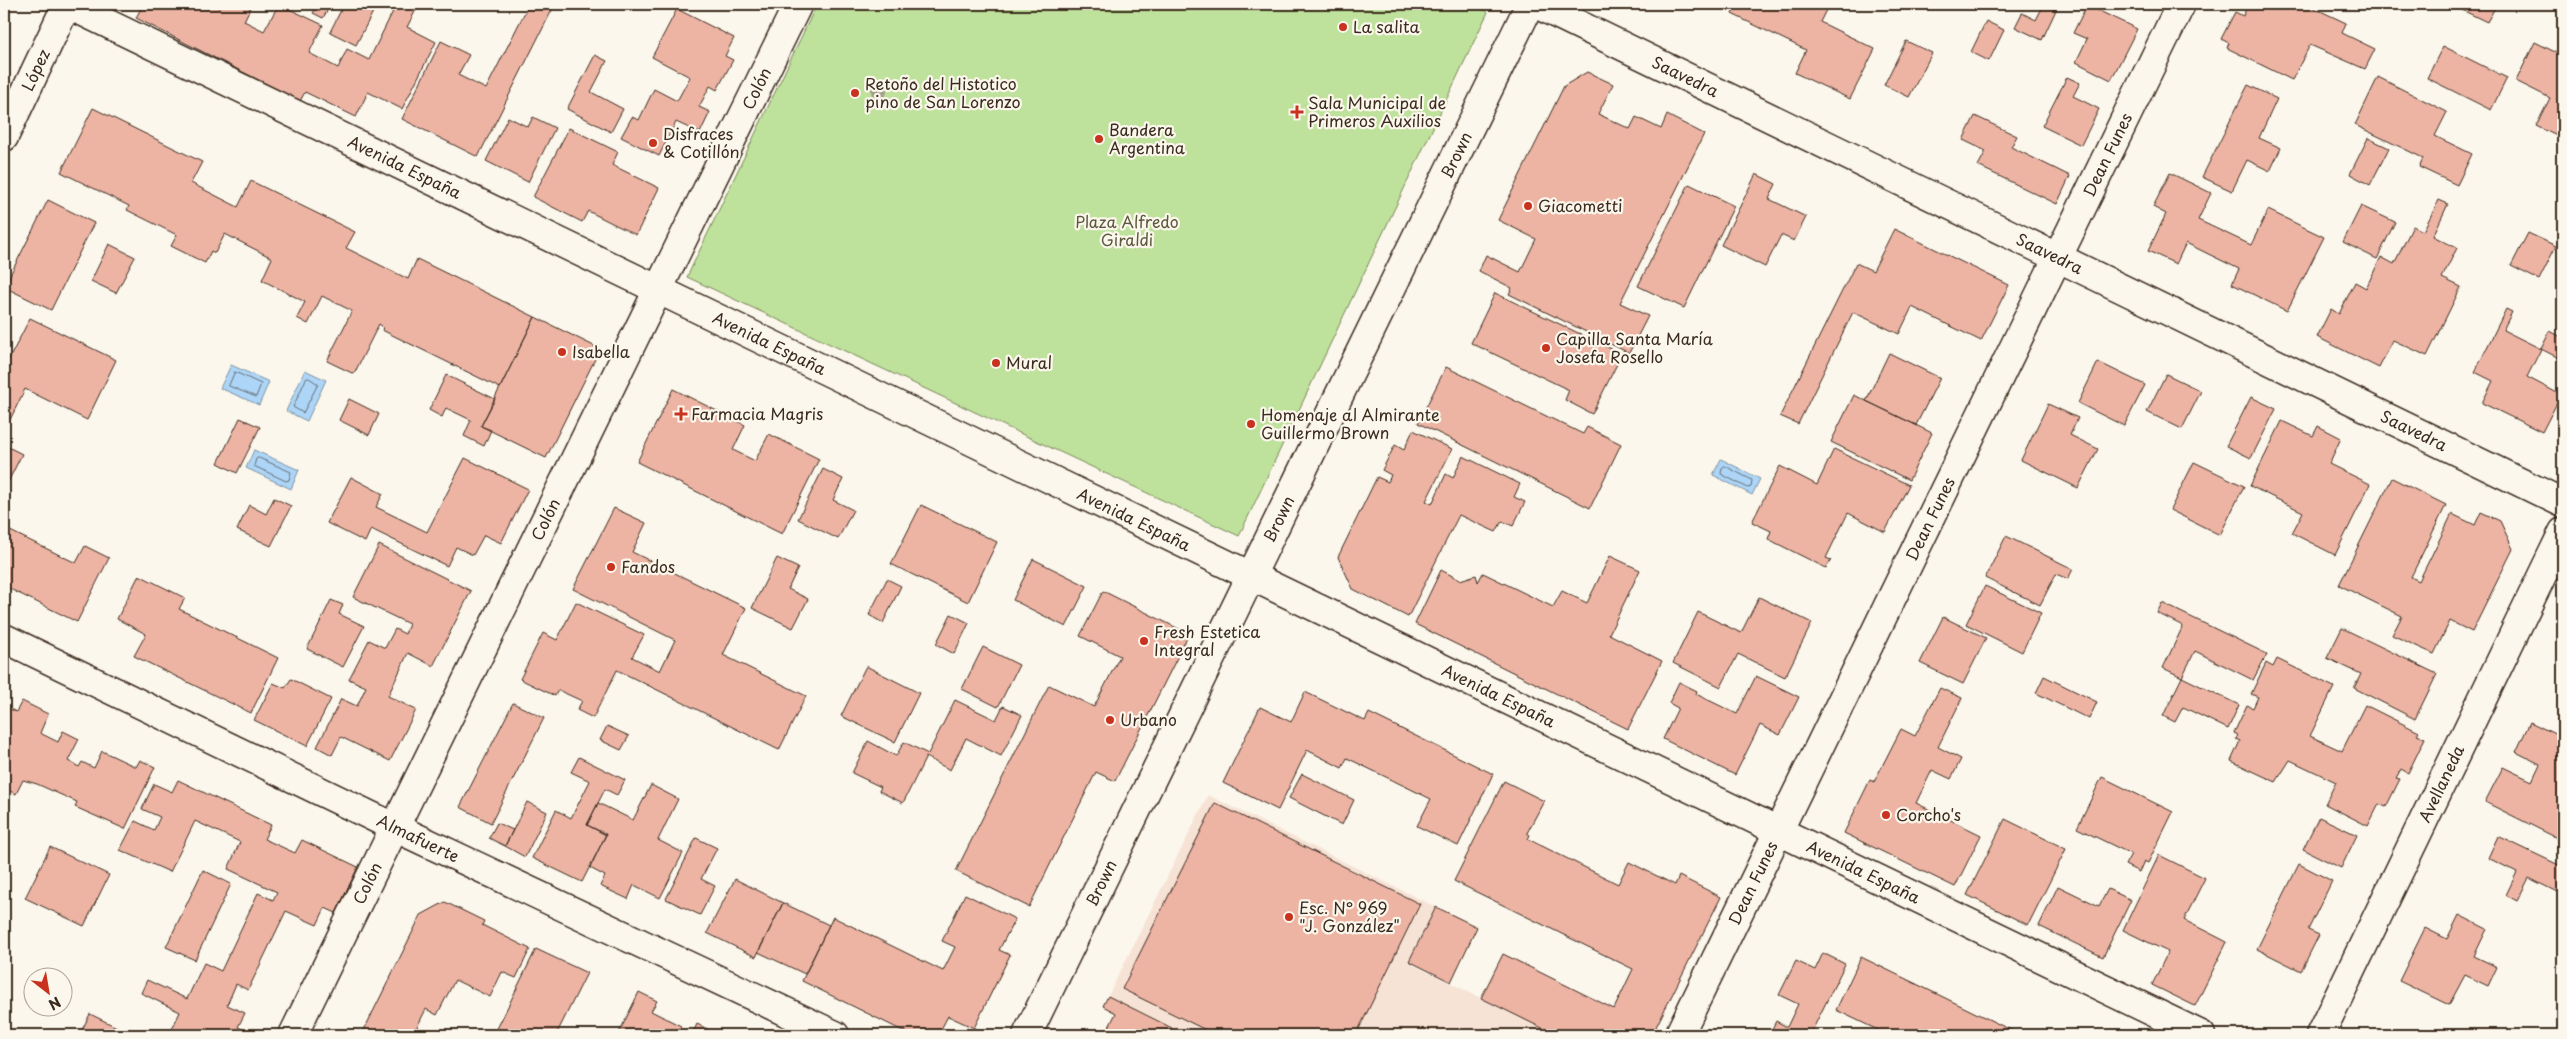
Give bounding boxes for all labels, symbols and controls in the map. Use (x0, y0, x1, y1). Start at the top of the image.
place label: La salita (1353, 14, 1420, 38)
marker: La salita (1337, 21, 1349, 33)
street label: López (15, 44, 55, 95)
street label: Saavedra (1648, 49, 1723, 102)
street label: Colón (735, 63, 776, 113)
place label: Retoño del Histotico pino de San Lorenzo (865, 71, 1021, 113)
marker: Retoño del Histotico pino de San Lorenzo (849, 87, 861, 99)
place label: Sala Municipal de Primeros Auxilios (1308, 90, 1447, 132)
marker: Sala Municipal de Primeros Auxilios (1290, 105, 1304, 119)
street label: Dean Funes (2076, 108, 2137, 200)
place label: Bandera Argentina (1109, 117, 1185, 159)
place label: Disfraces & Cotillón (663, 121, 740, 163)
street label: Brown (1434, 127, 1477, 182)
street label: Avenida España (344, 129, 466, 204)
marker: Bandera Argentina (1093, 133, 1105, 145)
marker: Disfraces & Cotillón (647, 137, 659, 149)
place label: Giacometti (1538, 193, 1623, 217)
marker: Giacometti (1522, 200, 1534, 212)
park label: Plaza Alfredo Giraldi (1075, 209, 1179, 251)
street label: Saavedra (2013, 226, 2087, 279)
street label: Avenida España (709, 305, 831, 380)
place label: Capilla Santa María Josefa Rosello (1556, 326, 1713, 368)
place label: Isabella (572, 339, 630, 363)
marker: Capilla Santa María Josefa Rosello (1540, 342, 1552, 354)
marker: Isabella (556, 346, 568, 358)
place label: Mural (1006, 350, 1052, 374)
marker: Mural (990, 357, 1002, 369)
place label: Farmacia Magris (691, 401, 823, 425)
place label: Homenaje al Almirante Guillermo Brown (1261, 402, 1440, 444)
street label: Saavedra (2377, 403, 2452, 456)
marker: Farmacia Magris (675, 408, 687, 420)
marker: Homenaje al Almirante Guillermo Brown (1245, 418, 1257, 430)
street label: Dean Funes (1899, 473, 1960, 564)
street label: Avenida España (1074, 481, 1196, 557)
street label: Brown (1256, 491, 1299, 546)
street label: Colón (524, 494, 565, 544)
place label: Fandos (621, 554, 675, 578)
marker: Fandos (605, 561, 617, 573)
place label: Fresh Estetica Integral (1154, 619, 1260, 661)
marker: Fresh Estetica Integral (1138, 635, 1150, 647)
street label: Avenida España (1438, 657, 1560, 733)
place label: Urbano (1120, 707, 1177, 731)
marker: Urbano (1104, 714, 1116, 726)
street label: Avellaneda (2412, 740, 2469, 826)
place label: Corcho's (1896, 802, 1961, 826)
street label: Almafuerte (373, 808, 464, 867)
marker: Corcho's (1880, 809, 1892, 821)
street label: Avenida España (1803, 833, 1925, 909)
street label: Dean Funes (1721, 837, 1783, 929)
street label: Brown (1079, 855, 1122, 910)
street label: Colón (346, 858, 387, 908)
place label: Esc. N° 969 "J. González" (1299, 895, 1400, 937)
marker: Esc. N° 969 "J. González" (1283, 911, 1295, 923)
north arrow (22, 966, 72, 1016)
text: N (45, 992, 65, 1015)

